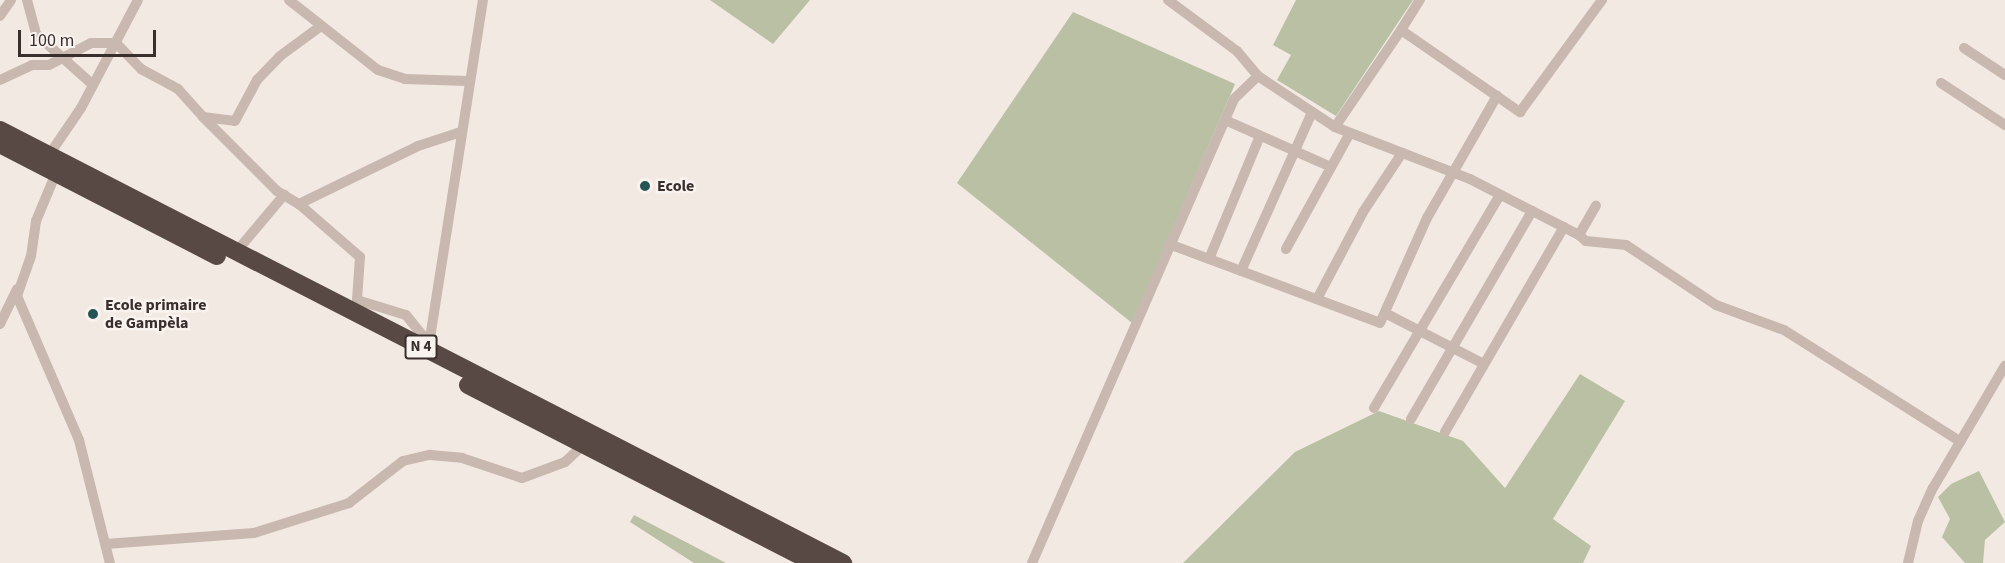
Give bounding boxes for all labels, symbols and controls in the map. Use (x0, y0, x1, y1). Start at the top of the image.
scale bar (21, 18, 159, 56)
text: 100 m (29, 28, 74, 53)
place label: Ecole (657, 176, 694, 196)
marker: Ecole (638, 179, 652, 193)
place label: Ecole primaire de Gampèla (105, 295, 207, 333)
marker: Ecole primaire de Gampèla (86, 307, 100, 321)
road number: N 4 (404, 335, 438, 359)

